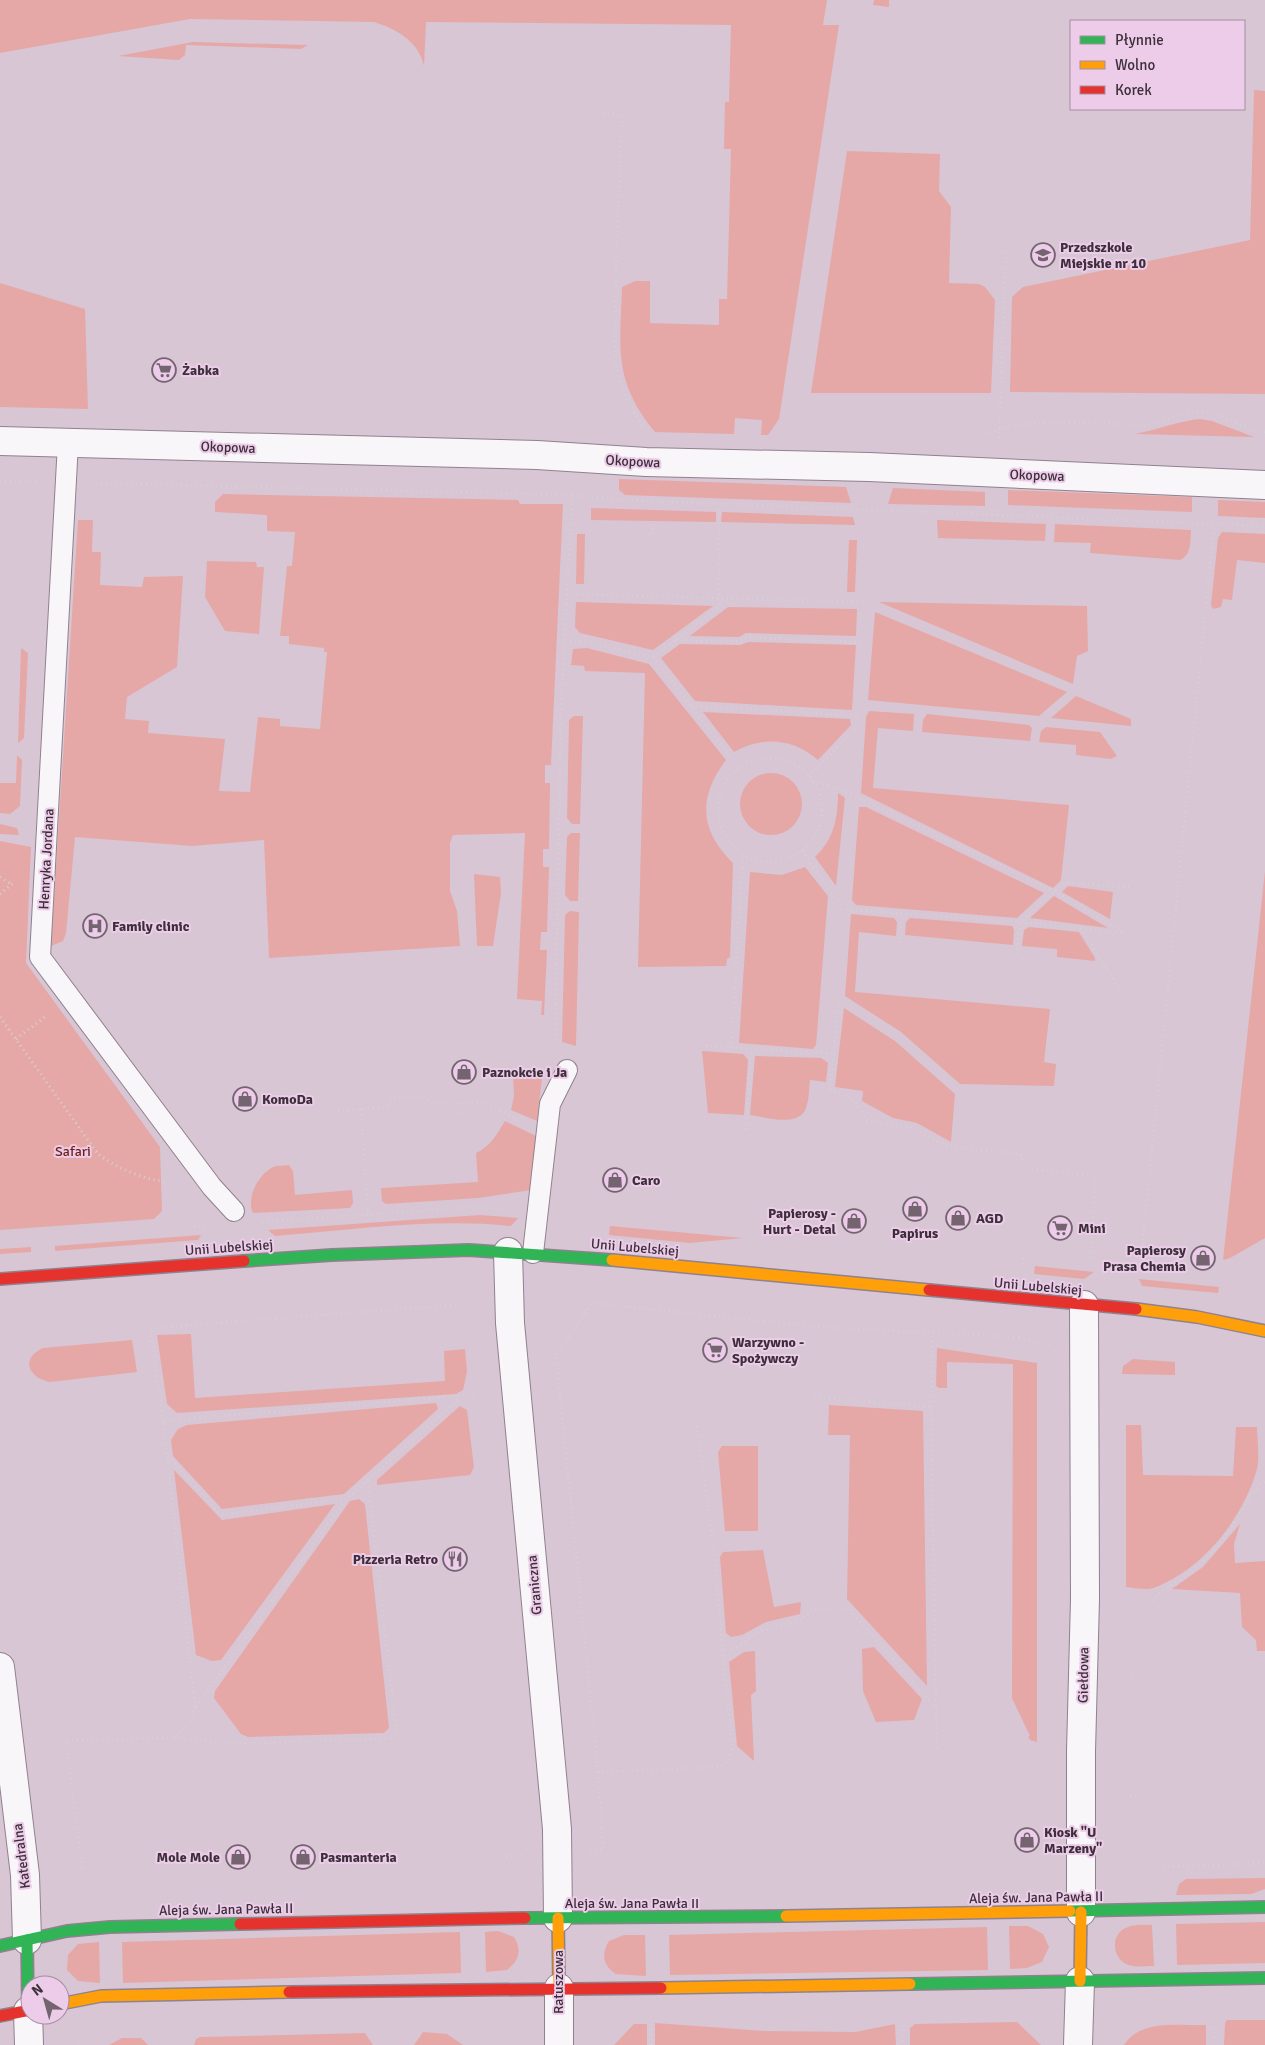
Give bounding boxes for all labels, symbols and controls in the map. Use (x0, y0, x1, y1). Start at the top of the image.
legend (1070, 20, 1245, 110)
text: Płynnie (1115, 31, 1164, 49)
text: Wolno (1115, 56, 1156, 74)
text: Korek (1115, 81, 1152, 99)
place label: Przedszkole Miejskie nr 10 (1060, 239, 1147, 272)
school or university icon: Przedszkole Miejskie nr 10 (1030, 242, 1056, 268)
supermarket icon: Żabka (151, 357, 177, 383)
place label: Żabka (182, 362, 219, 379)
street label: Okopowa (200, 438, 256, 457)
street label: Okopowa (605, 452, 661, 471)
street label: Okopowa (1009, 466, 1065, 485)
street label: Henryka Jordana (35, 808, 58, 910)
hospital icon: Family clinic (82, 913, 108, 939)
place label: Family clinic (112, 918, 190, 935)
shop icon: Paznokcie i Ja (451, 1059, 477, 1085)
place label: Paznokcie i Ja (482, 1064, 567, 1081)
shop icon: KomoDa (232, 1086, 258, 1112)
place label: KomoDa (262, 1091, 313, 1108)
park label: Safari (55, 1143, 91, 1160)
shop icon: Caro (602, 1167, 628, 1193)
place label: Caro (632, 1172, 660, 1189)
shop icon: Papirus (902, 1196, 928, 1222)
place label: Papierosy - Hurt - Detal (763, 1205, 837, 1238)
shop icon: AGD (945, 1205, 971, 1231)
shop icon: Papierosy - Hurt - Detal (841, 1208, 867, 1234)
place label: AGD (976, 1210, 1003, 1227)
supermarket icon: Mini (1047, 1215, 1073, 1241)
place label: Mini (1078, 1220, 1106, 1237)
place label: Papirus (892, 1225, 938, 1242)
street label: Unii Lubelskiej (590, 1235, 680, 1260)
street label: Unii Lubelskiej (184, 1236, 274, 1259)
place label: Papierosy Prasa Chemia (1103, 1242, 1186, 1275)
shop icon: Papierosy Prasa Chemia (1190, 1245, 1216, 1271)
street label: Unii Lubelskiej (993, 1274, 1083, 1299)
place label: Warzywno - Spożywczy (732, 1334, 804, 1367)
supermarket icon: Warzywno - Spożywczy (702, 1337, 728, 1363)
restaurant icon: Pizzeria Retro (442, 1546, 468, 1572)
place label: Pizzeria Retro (353, 1551, 438, 1568)
street label: Graniczna (523, 1554, 546, 1616)
street label: Giełdowa (1075, 1647, 1092, 1703)
street label: Katedralna (9, 1822, 34, 1889)
place label: Kiosk "U Marzeny" (1044, 1824, 1102, 1857)
shop icon: Kiosk "U Marzeny" (1014, 1827, 1040, 1853)
shop icon: Mole Mole (225, 1844, 251, 1870)
shop icon: Pasmanteria (290, 1844, 316, 1870)
place label: Mole Mole (157, 1849, 220, 1866)
place label: Pasmanteria (320, 1849, 397, 1866)
street label: Aleja św. Jana Pawła II (969, 1888, 1103, 1907)
street label: Aleja św. Jana Pawła II (565, 1895, 699, 1912)
street label: Aleja św. Jana Pawła II (159, 1900, 293, 1919)
street label: Ratuszowa (550, 1950, 567, 2014)
north arrow (20, 1975, 70, 2025)
text: N (28, 1980, 46, 2000)

